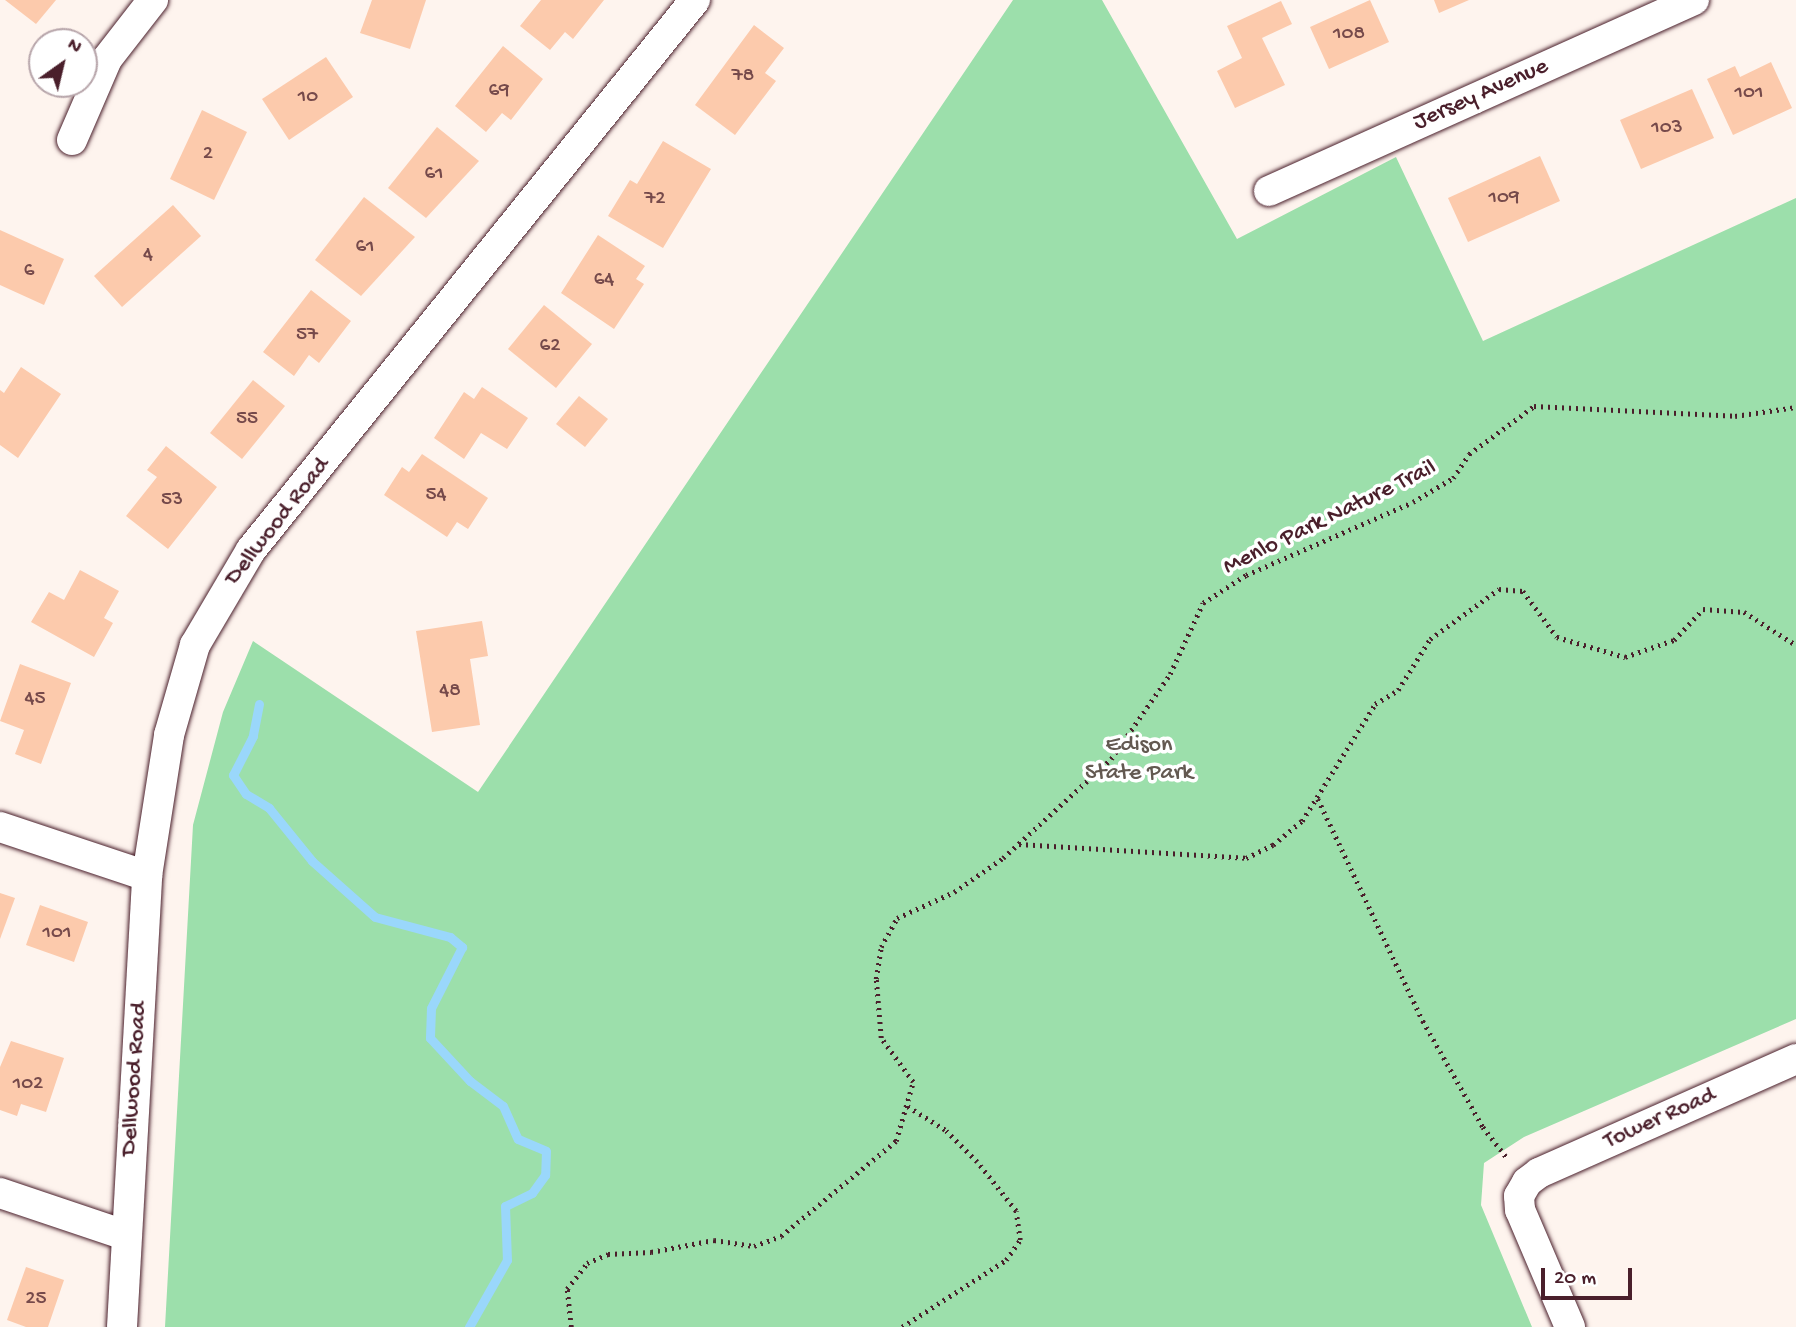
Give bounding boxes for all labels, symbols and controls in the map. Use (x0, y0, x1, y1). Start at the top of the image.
house number: 108 (1333, 22, 1365, 48)
north arrow (28, 28, 98, 98)
text: N (62, 34, 85, 60)
street label: Jersey Avenue (1409, 52, 1553, 138)
house number: 78 (732, 64, 754, 90)
house number: 69 (488, 79, 510, 105)
house number: 101 (1735, 81, 1763, 107)
house number: 10 (298, 85, 318, 111)
house number: 103 (1651, 116, 1683, 142)
house number: 2 (203, 142, 213, 168)
house number: 61 (424, 162, 444, 188)
house number: 109 (1489, 186, 1519, 212)
house number: 72 (644, 187, 666, 213)
house number: 61 (355, 235, 375, 261)
house number: 4 (143, 243, 153, 269)
house number: 6 (24, 259, 34, 285)
house number: 64 (594, 268, 614, 294)
house number: 57 (296, 323, 318, 349)
house number: 62 (540, 334, 560, 360)
house number: 55 (236, 407, 258, 433)
street label: Dellwood Road (219, 452, 337, 592)
street label: Menlo Park Nature Trail (1219, 454, 1441, 582)
house number: 54 (426, 483, 446, 509)
house number: 53 (161, 488, 183, 514)
house number: 48 (439, 679, 461, 705)
house number: 45 (25, 687, 45, 713)
park label: Edison State Park (1085, 732, 1193, 788)
house number: 101 (43, 921, 71, 947)
street label: Dellwood Road (115, 1001, 155, 1157)
house number: 102 (13, 1072, 43, 1098)
street label: Tower Road (1600, 1082, 1720, 1156)
scale bar (1544, 1254, 1635, 1298)
text: 20 m (1554, 1267, 1596, 1292)
house number: 25 (25, 1287, 47, 1313)

